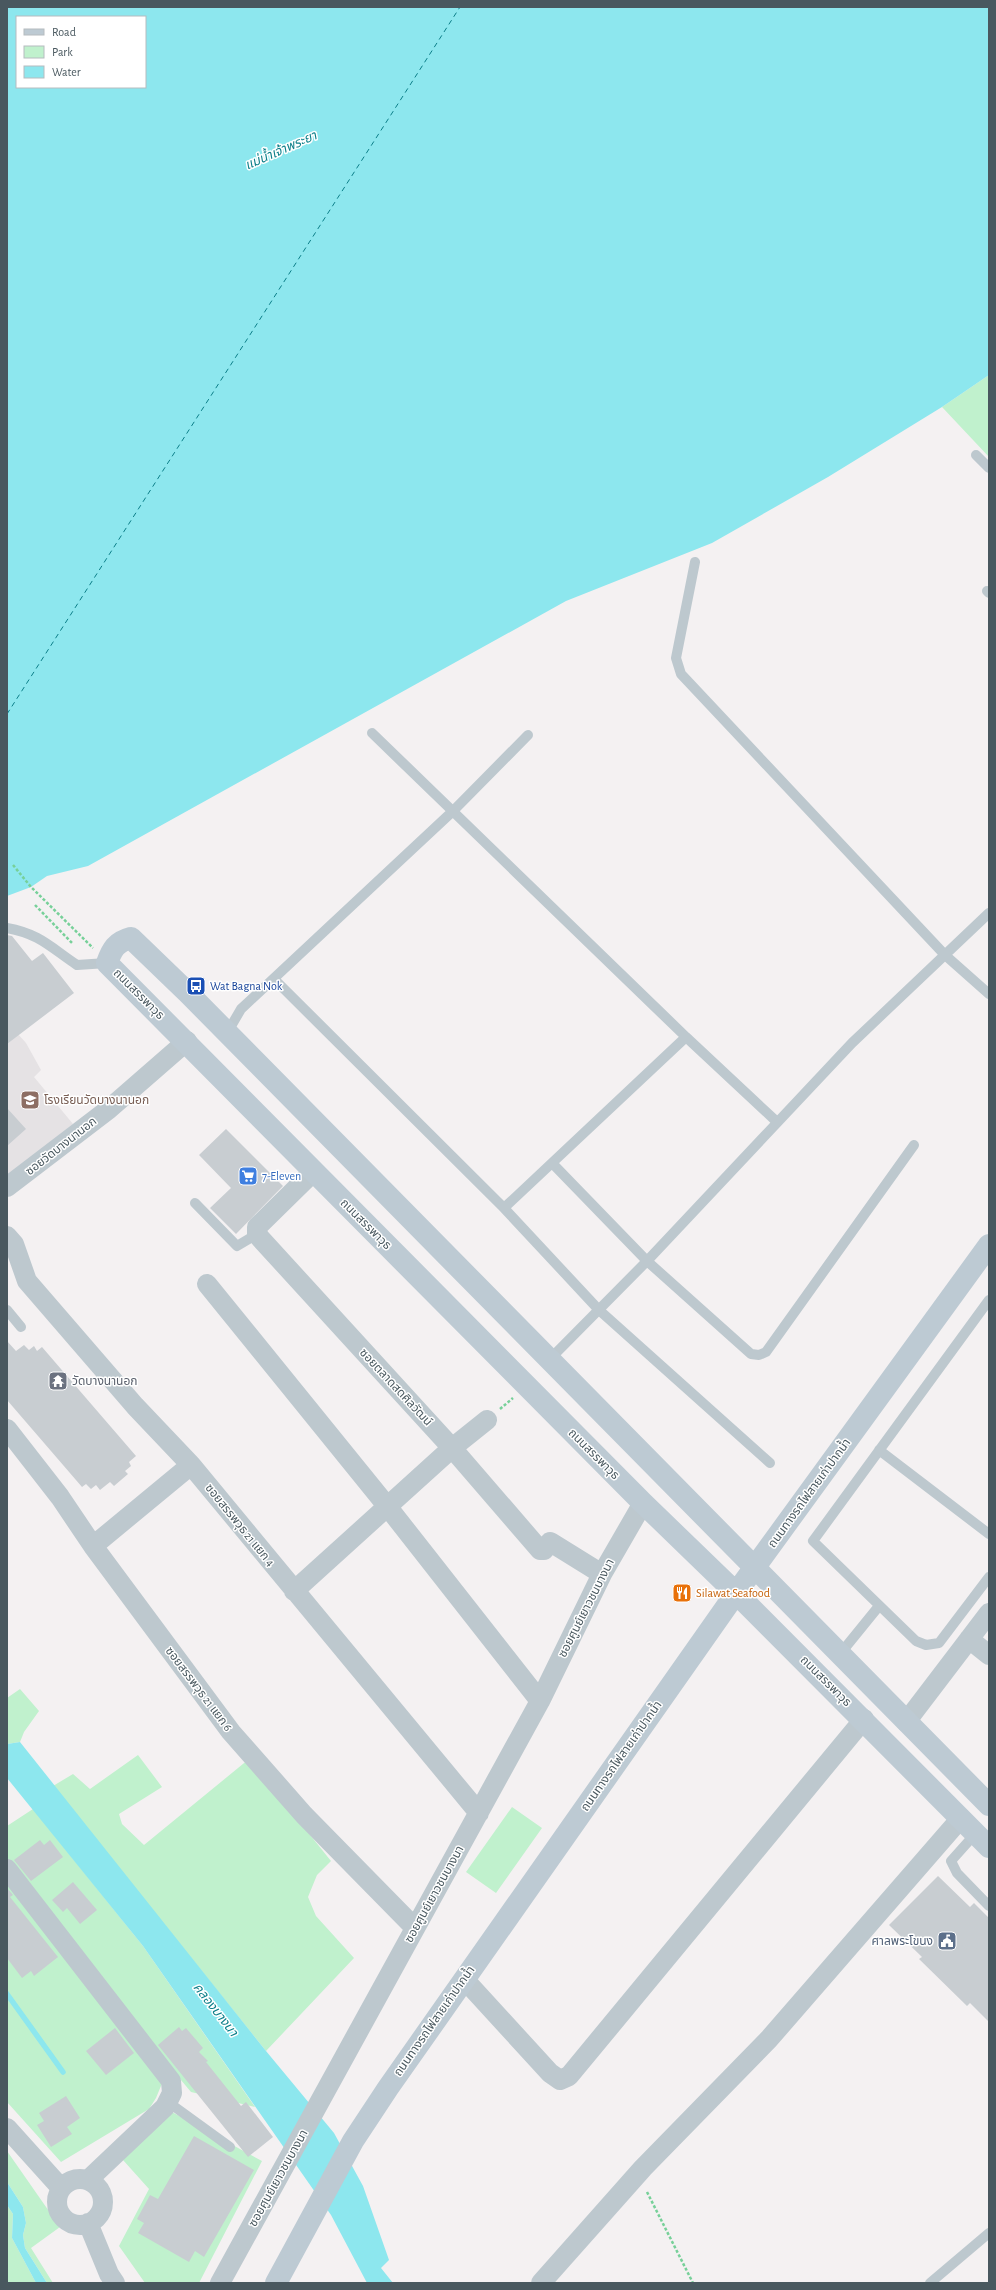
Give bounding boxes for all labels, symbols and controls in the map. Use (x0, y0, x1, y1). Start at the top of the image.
legend (16, 16, 146, 88)
text: Road (52, 26, 76, 38)
text: Park (52, 46, 73, 58)
text: Water (52, 66, 81, 78)
water label: แม่น้ำเจ้าพระยา (242, 125, 319, 173)
street label: ถนนสรรพาวุธ (111, 966, 167, 1022)
bus stop icon: Wat Bagna Nok (185, 975, 207, 997)
place label: Wat Bagna Nok (210, 980, 283, 992)
school or university icon: โรงเรียนวัดบางนานอก (19, 1089, 41, 1111)
place label: โรงเรียนวัดบางนานอก (44, 1094, 149, 1106)
street label: ซอยวัดบางนานอก (23, 1115, 99, 1177)
supermarket icon: 7-Eleven (237, 1165, 259, 1187)
place label: 7-Eleven (262, 1170, 301, 1182)
street label: ถนนสรรพาวุธ (338, 1196, 394, 1252)
street label: ซอยตลาดสดศิลวัฒน์ (357, 1346, 435, 1428)
temple icon: วัดบางนานอก (47, 1370, 69, 1392)
place label: วัดบางนานอก (72, 1375, 138, 1387)
street label: ถนนสรรพาวุธ (566, 1426, 622, 1482)
street label: ถนนทางรถไฟสายเก่าปากน้ำ (763, 1435, 852, 1550)
street label: ซอยสรรพวุธ 21 แยก 4 (202, 1482, 277, 1569)
street label: ซอยศูนย์เยาวชนบางนา (556, 1557, 617, 1660)
restaurant icon: Silawat Seafood (671, 1582, 693, 1604)
place label: Silawat Seafood (696, 1587, 770, 1599)
street label: ซอยสรรพวุธ 21 แยก 6 (163, 1645, 235, 1734)
street label: ถนนสรรพาวุธ (798, 1653, 854, 1709)
street label: ถนนทางรถไฟสายเก่าปากน้ำ (576, 1697, 664, 1813)
street label: ซอยศูนย์เยาวชนบางนา (402, 1844, 466, 1945)
public building icon: ศาลพระโขนง (936, 1930, 958, 1952)
place label: ศาลพระโขนง (872, 1935, 933, 1947)
street label: ถนนทางรถไฟสายเก่าปากน้ำ (389, 1962, 477, 2078)
water label: คลองบางนา (190, 1981, 240, 2039)
street label: ซอยศูนย์เยาวชนบางนา (246, 2128, 310, 2229)

